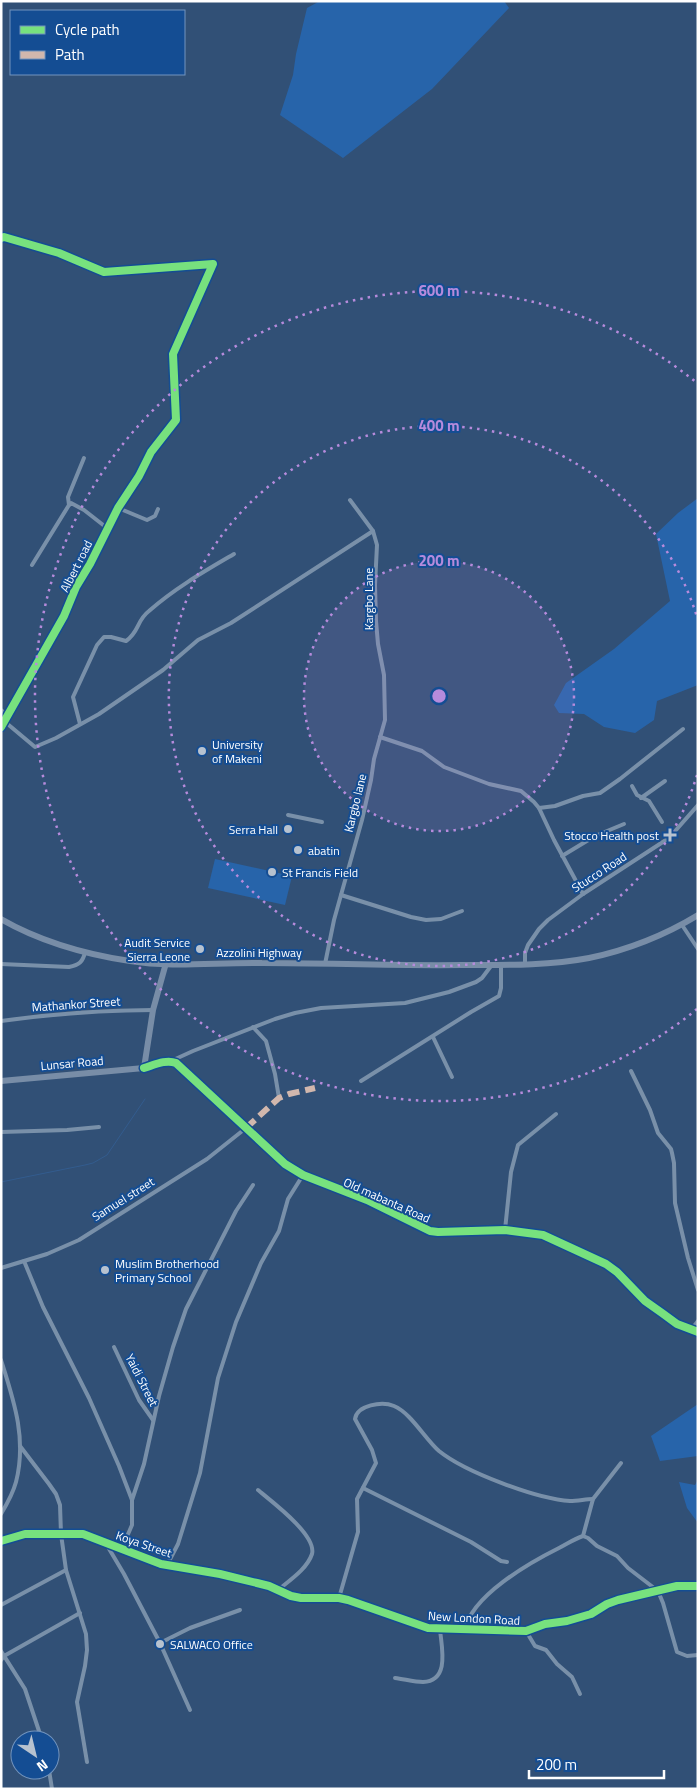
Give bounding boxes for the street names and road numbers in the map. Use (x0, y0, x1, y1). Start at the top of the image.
street label: Albert road (55, 537, 97, 595)
street label: Kargbo Lane (359, 568, 378, 630)
street label: Kargbo lane (339, 772, 371, 834)
street label: Stucco Road (568, 847, 630, 897)
street label: Azzolini Highway (216, 943, 302, 962)
street label: Mathankor Street (31, 991, 122, 1017)
street label: Lunsar Road (40, 1051, 104, 1075)
street label: Samuel street (88, 1172, 159, 1226)
street label: Old mabanta Road (341, 1172, 433, 1228)
street label: Yaidi Street (121, 1350, 164, 1410)
street label: Koya Street (113, 1526, 175, 1563)
street label: New London Road (428, 1606, 520, 1630)

